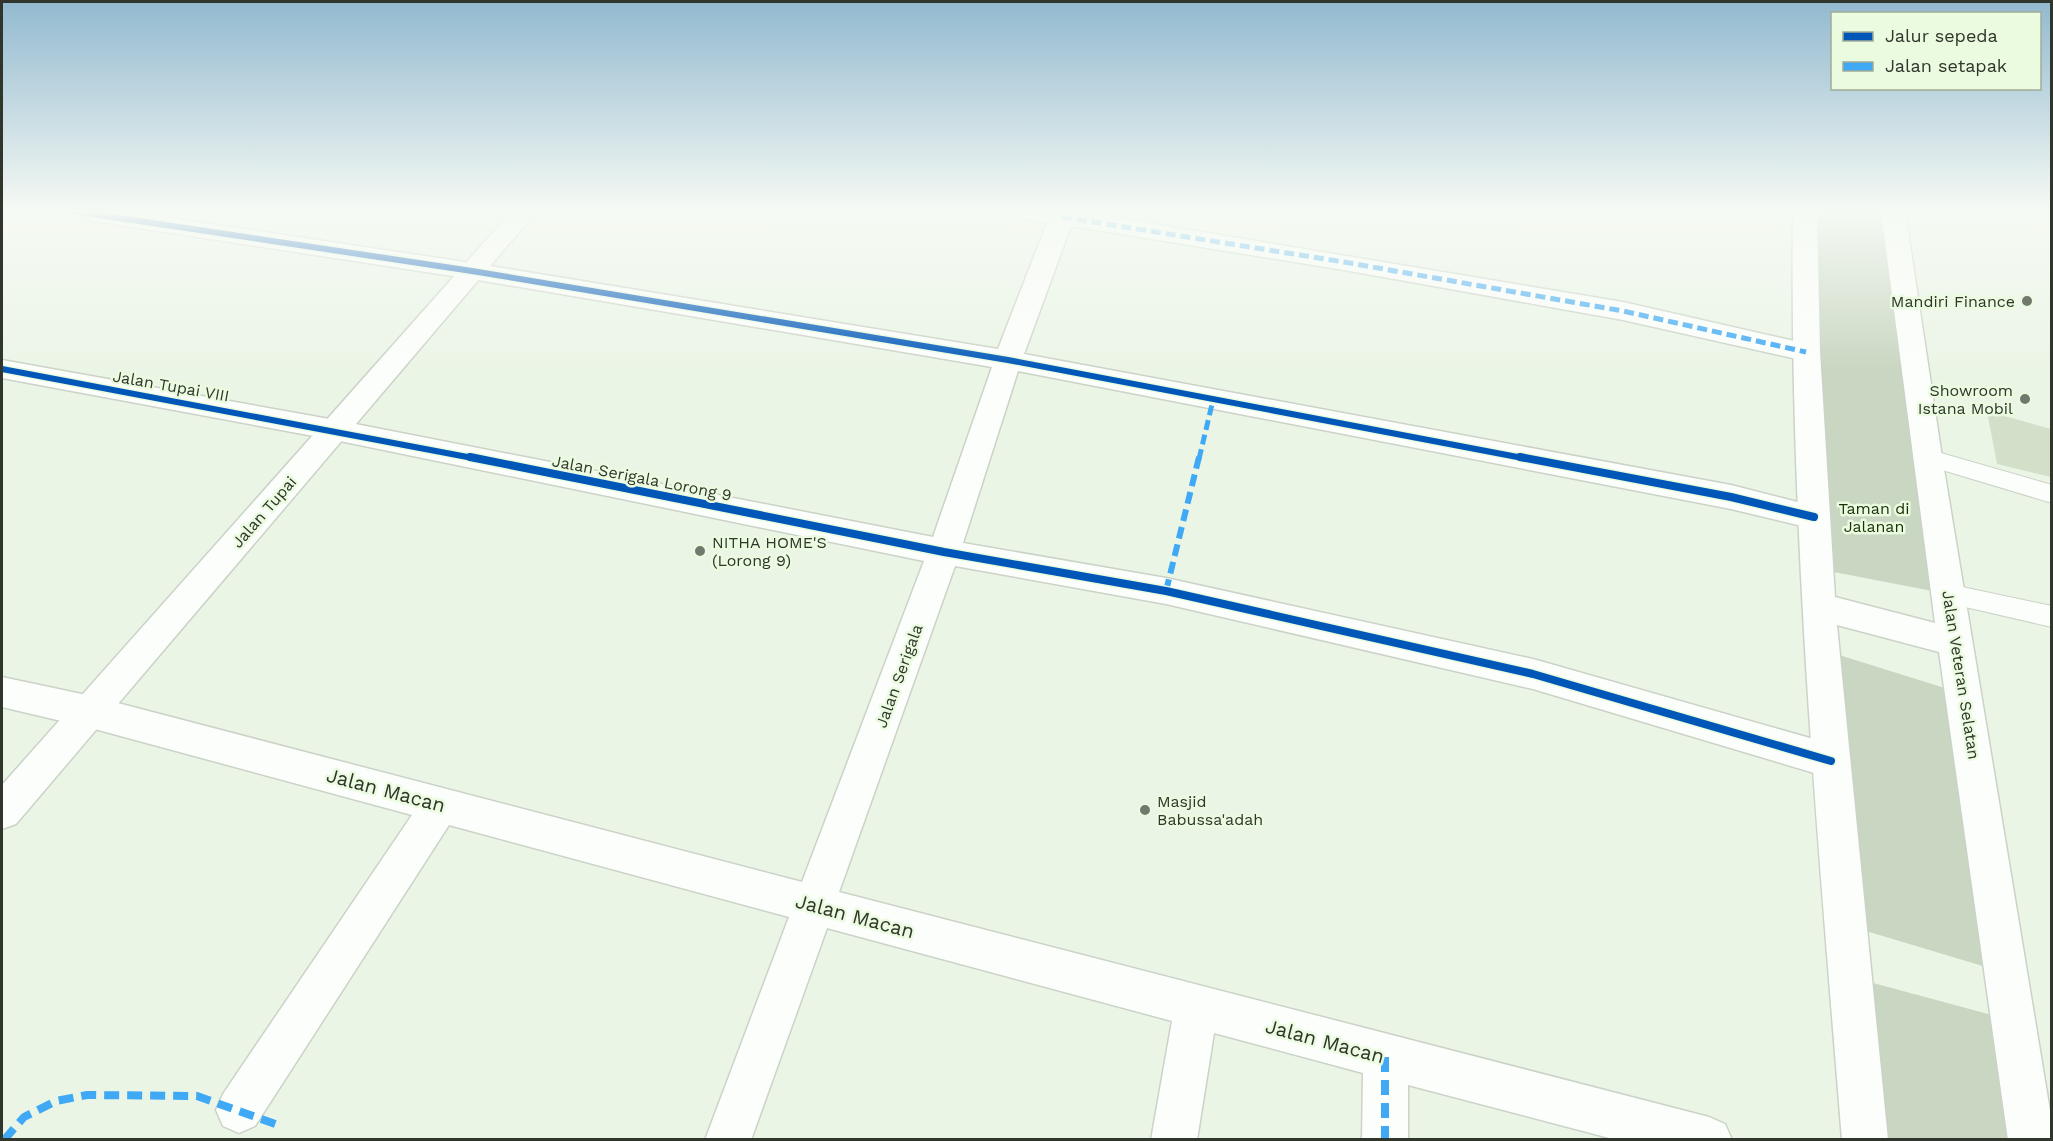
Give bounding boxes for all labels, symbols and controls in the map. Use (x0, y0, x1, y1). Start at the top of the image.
legend (1831, 12, 2041, 90)
text: Jalur sepeda (1885, 25, 1998, 46)
text: Jalan setapak (1885, 55, 2007, 76)
place label: Mandiri Finance (1891, 292, 2015, 311)
marker: Mandiri Finance (2020, 294, 2034, 308)
street label: Jalan Tupai VIII (111, 366, 231, 406)
place label: Showroom Istana Mobil (1918, 381, 2013, 418)
marker: Showroom Istana Mobil (2018, 392, 2032, 406)
street label: Jalan Serigala Lorong 9 (551, 451, 733, 505)
street label: Jalan Tupai (228, 472, 300, 552)
park label: Taman di Jalanan (1838, 499, 1910, 536)
place label: NITHA HOME'S (Lorong 9) (712, 533, 827, 570)
marker: NITHA HOME'S (Lorong 9) (693, 544, 707, 558)
street label: Jalan Veteran Selatan (1938, 589, 1984, 761)
street label: Jalan Serigala (871, 622, 927, 730)
street label: Jalan Macan (324, 763, 448, 817)
place label: Masjid Babussa'adah (1157, 792, 1263, 829)
marker: Masjid Babussa'adah (1138, 803, 1152, 817)
street label: Jalan Macan (793, 889, 917, 943)
street label: Jalan Macan (1263, 1014, 1387, 1068)

